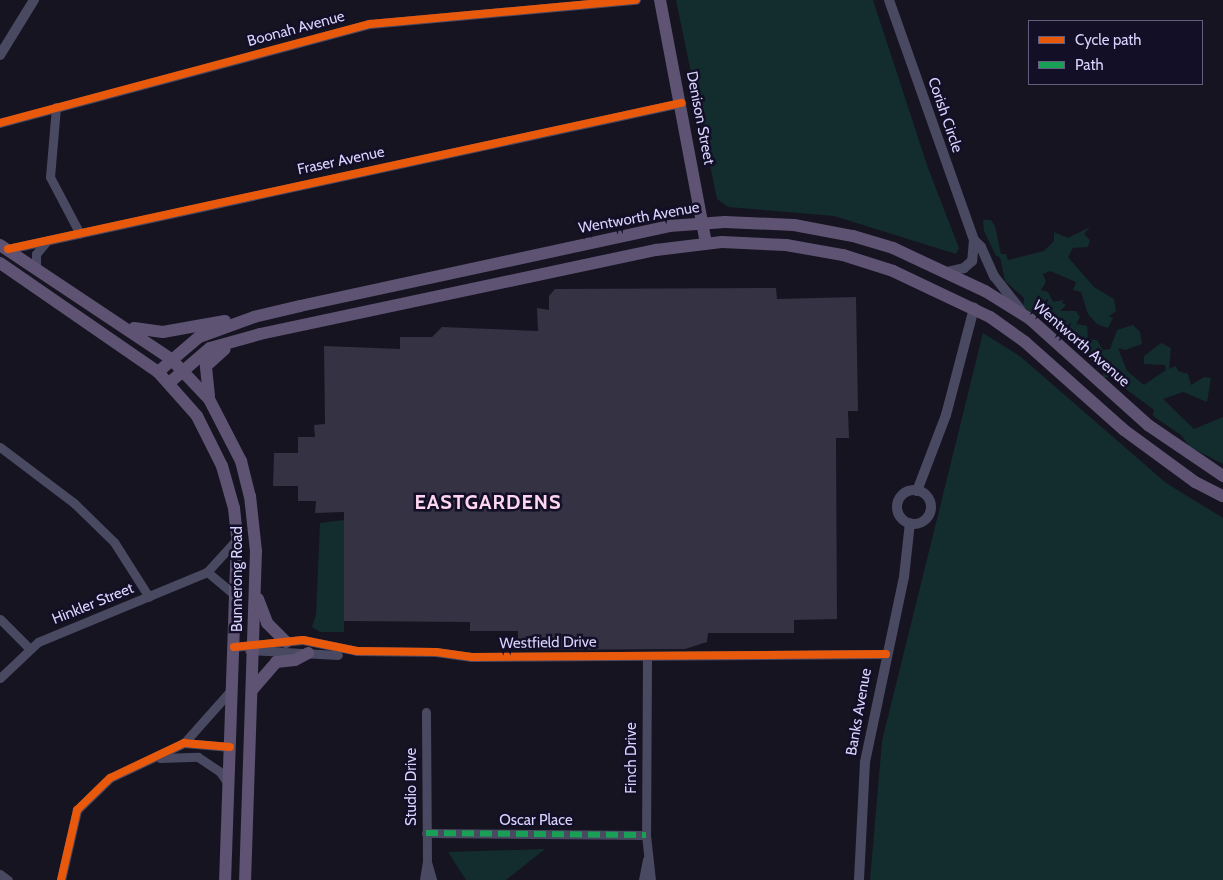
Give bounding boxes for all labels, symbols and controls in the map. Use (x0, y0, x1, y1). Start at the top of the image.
street label: Boonah Avenue (245, 7, 347, 51)
legend (1028, 20, 1203, 85)
text: Cycle path (1075, 31, 1141, 49)
text: Path (1075, 56, 1104, 74)
street label: Denison Street (682, 70, 718, 166)
street label: Corish Circle (924, 75, 966, 155)
street label: Fraser Avenue (296, 143, 386, 179)
street label: Wentworth Avenue (577, 198, 701, 238)
street label: Wentworth Avenue (1029, 297, 1133, 391)
district label: EASTGARDENS (413, 490, 563, 514)
street label: Bunnerong Road (229, 526, 247, 632)
street label: Hinkler Street (50, 579, 136, 629)
street label: Westfield Drive (499, 633, 597, 653)
street label: Banks Avenue (842, 667, 876, 757)
street label: Finch Drive (623, 722, 641, 794)
street label: Studio Drive (403, 748, 421, 826)
street label: Oscar Place (499, 812, 573, 830)

